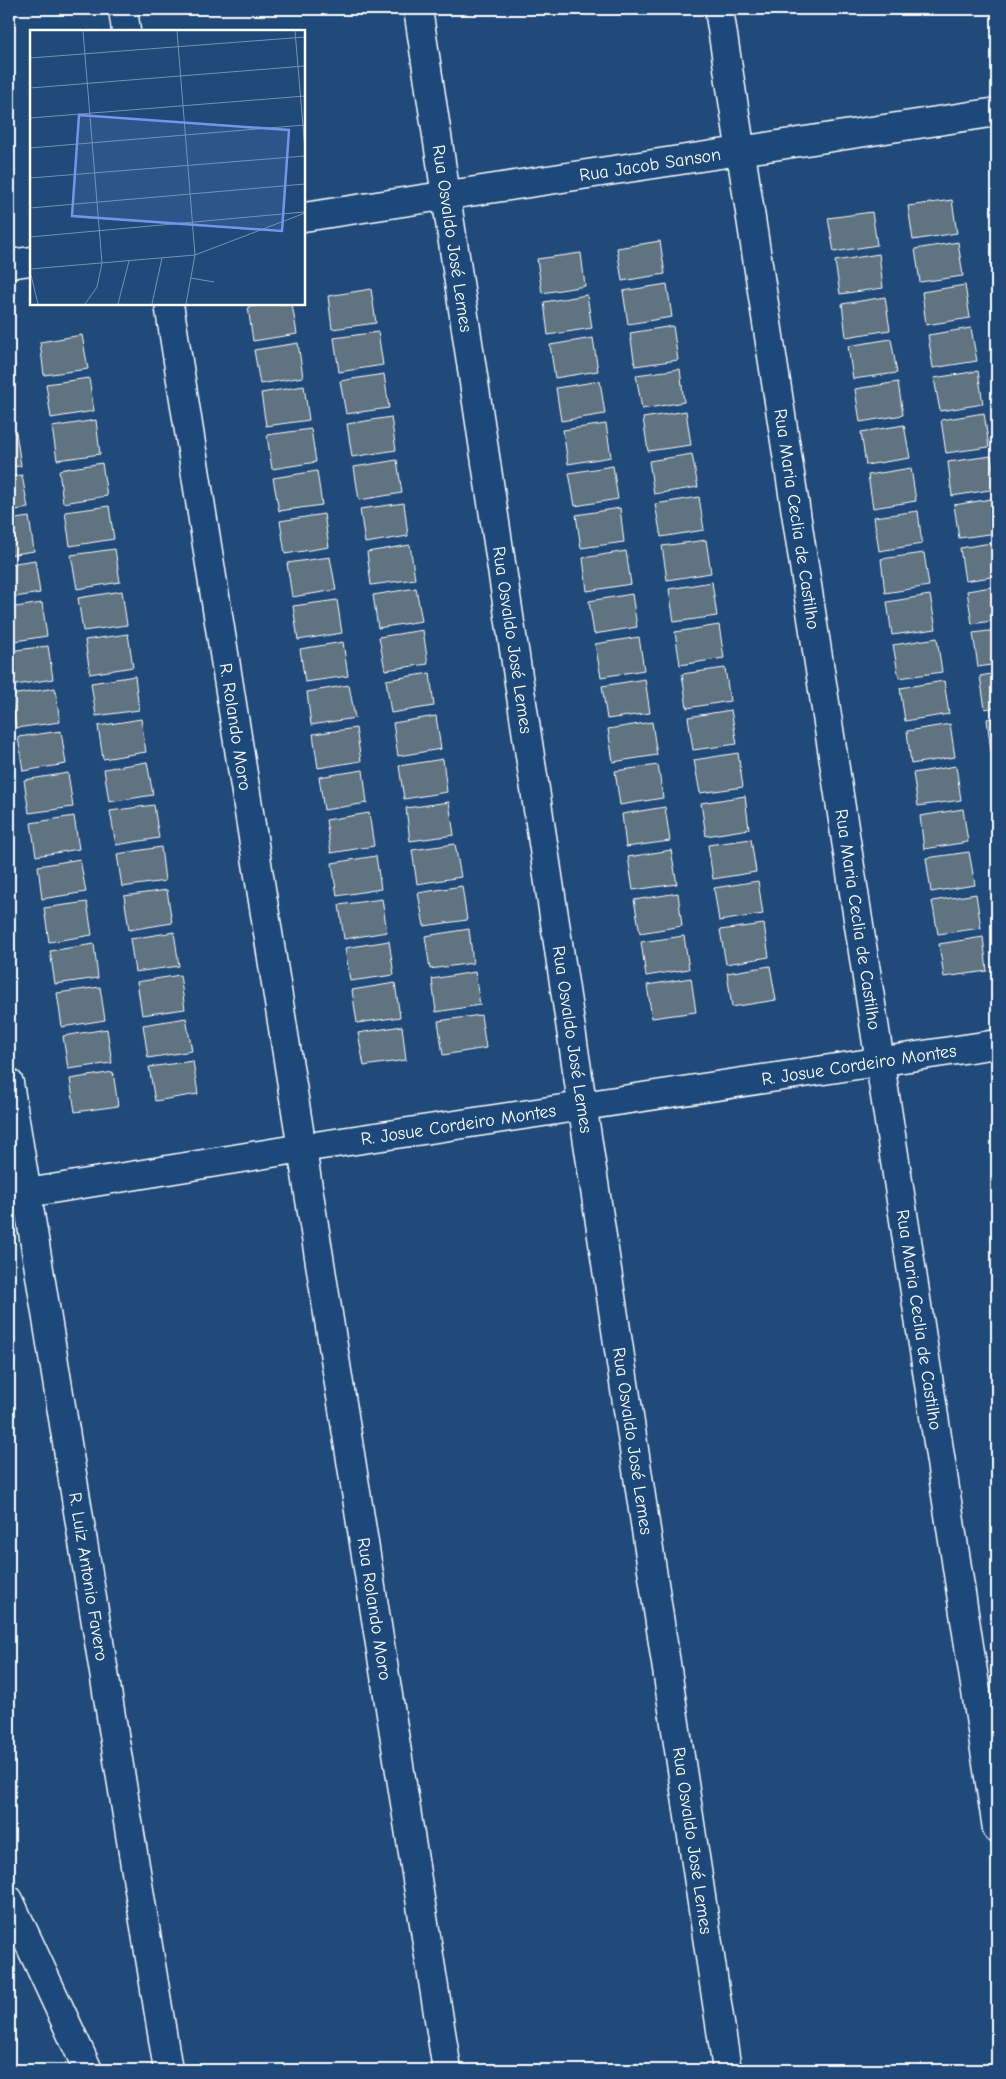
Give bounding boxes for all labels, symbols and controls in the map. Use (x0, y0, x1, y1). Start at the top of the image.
inset map (30, 30, 305, 305)
street label: Rua Osvaldo José Lemes (427, 143, 476, 334)
street label: Rua Jacob Sanson (578, 144, 722, 186)
street label: Rua Maria Ceclia de Castilho (769, 407, 824, 631)
street label: Rua Osvaldo José Lemes (488, 545, 537, 735)
street label: R. Rolando Moro (215, 662, 255, 792)
street label: Rua Maria Ceclia de Castilho (830, 808, 885, 1031)
street label: Rua Osvaldo José Lemes (548, 944, 596, 1135)
street label: R. Josue Cordeiro Montes (760, 1040, 958, 1090)
street label: R. Josue Cordeiro Montes (359, 1100, 557, 1150)
street label: Rua Maria Ceclia de Castilho (891, 1208, 946, 1432)
street label: Rua Osvaldo José Lemes (608, 1346, 657, 1536)
street label: R. Luiz Antonio Favero (64, 1491, 112, 1663)
street label: Rua Rolando Moro (352, 1536, 396, 1682)
street label: Rua Osvaldo José Lemes (668, 1746, 717, 1936)

